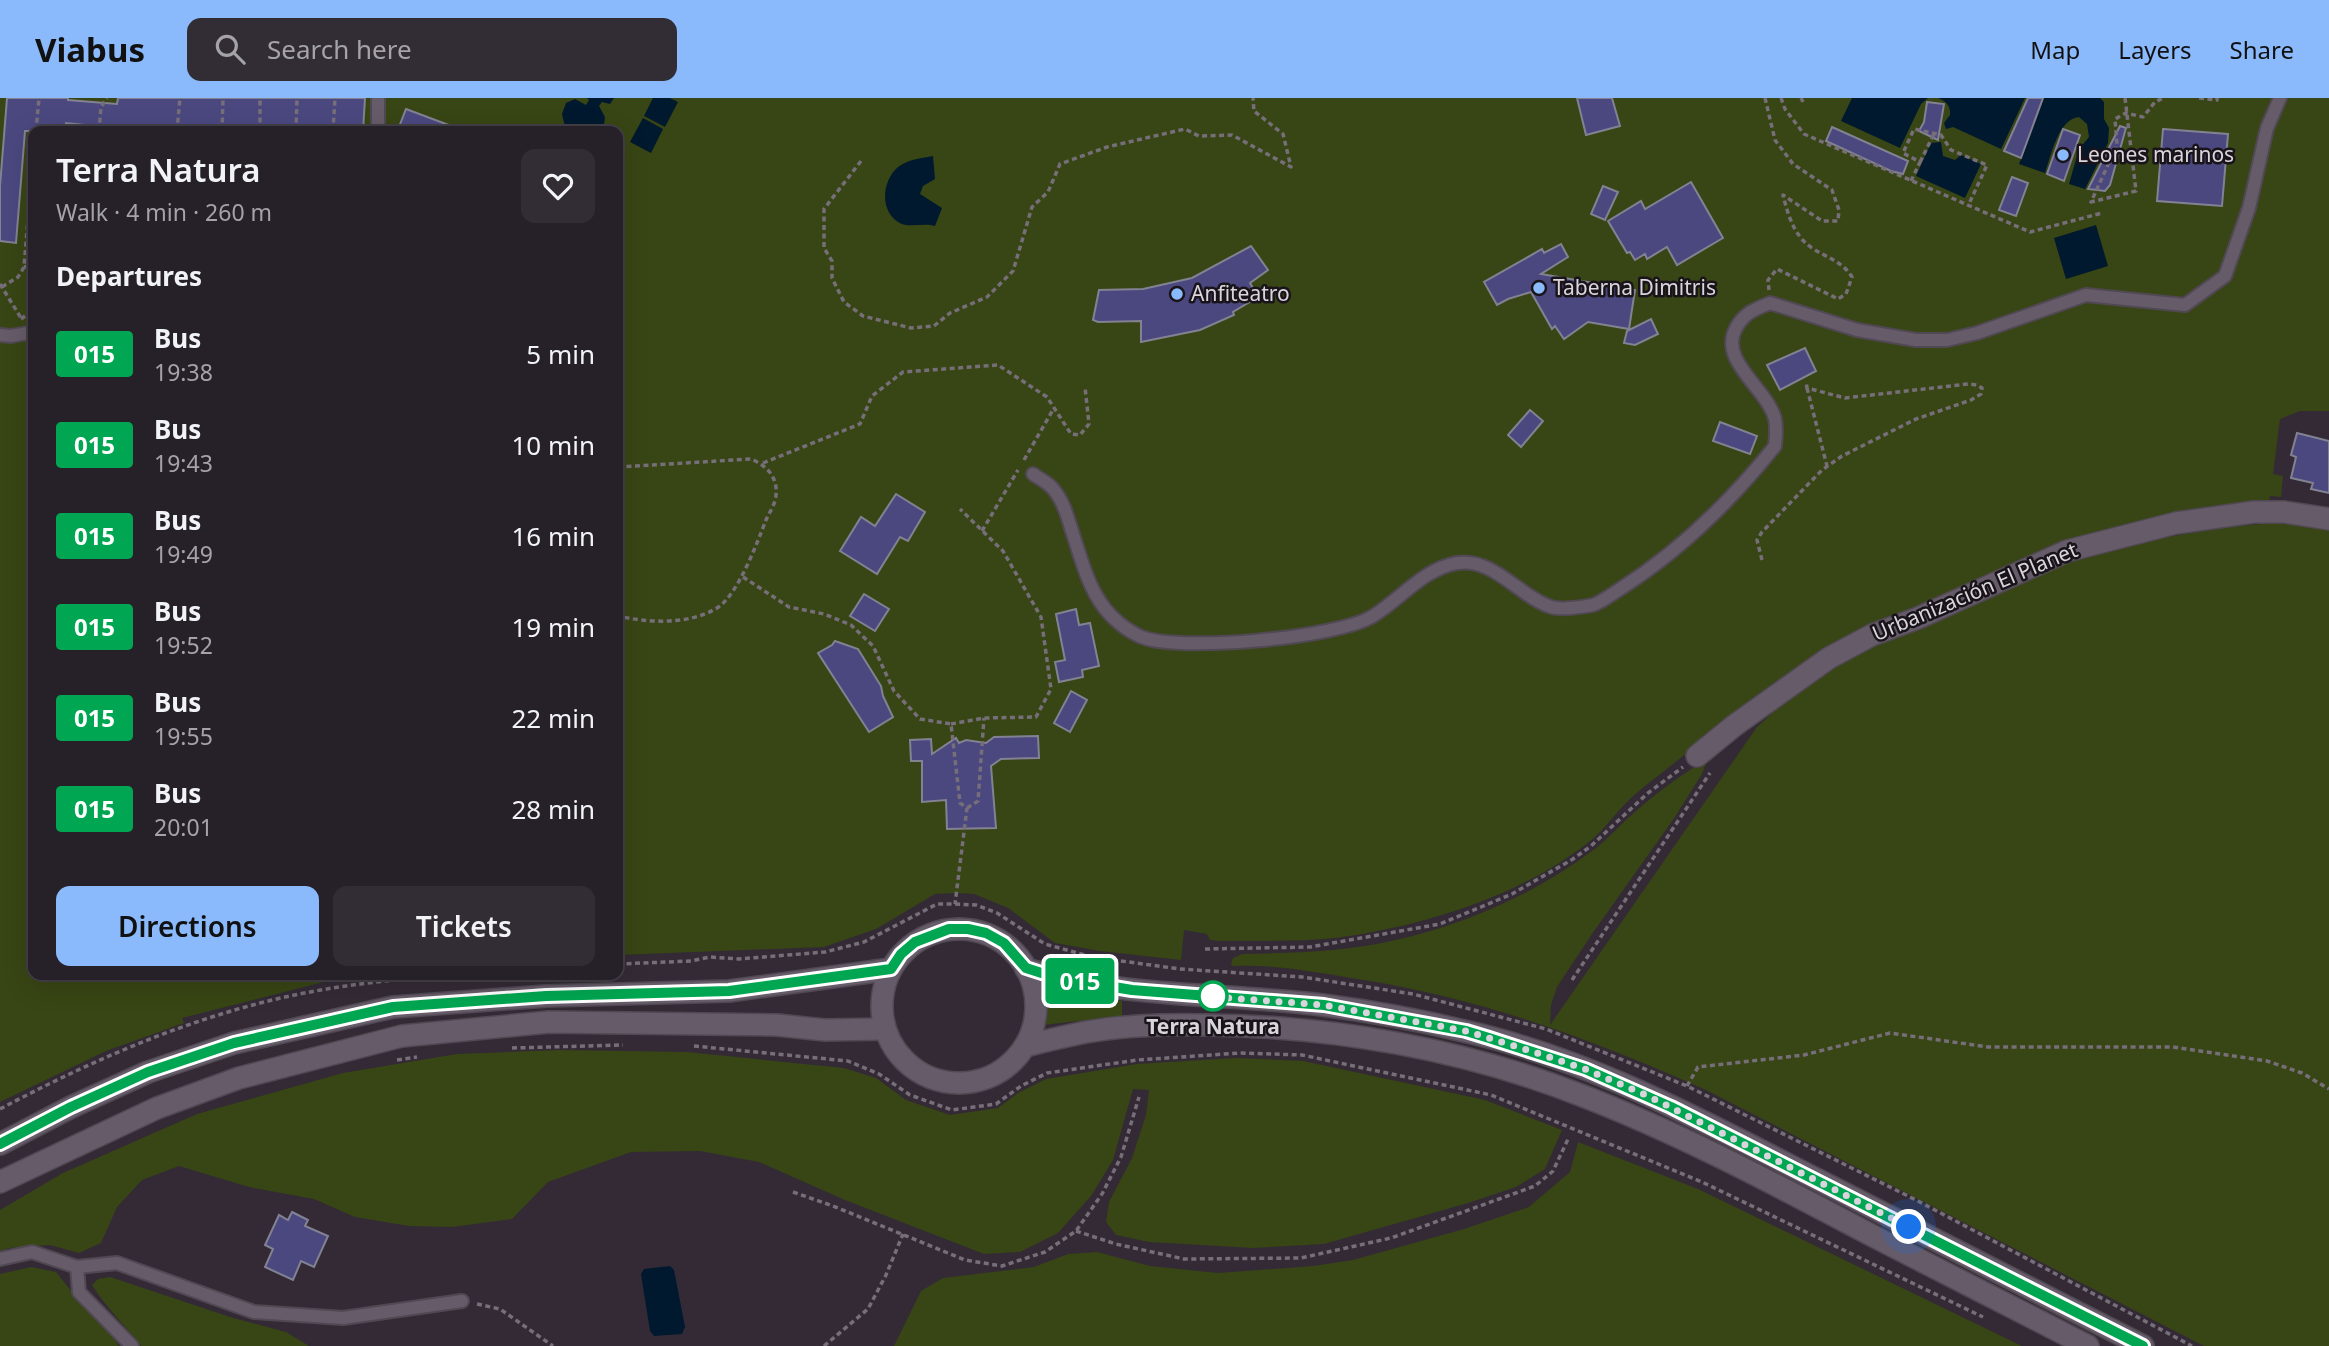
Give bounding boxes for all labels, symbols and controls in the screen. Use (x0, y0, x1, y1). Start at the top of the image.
search box (187, 18, 677, 81)
text: Viabus (35, 27, 145, 72)
icon: search (211, 30, 249, 68)
text: Search here (267, 31, 412, 67)
text: Map (2030, 33, 2080, 66)
text: Layers (2118, 33, 2192, 66)
text: Share (2230, 33, 2294, 66)
place label: Leones marinos (2077, 140, 2234, 168)
text: Terra Natura (56, 147, 261, 192)
marker: Leones marinos (2055, 147, 2071, 163)
button: heart (521, 149, 595, 223)
text: Walk · 4 min · 260 m (56, 196, 272, 228)
text: Departures (56, 258, 202, 294)
place label: Taberna Dimitris (1553, 273, 1716, 301)
place label: Anfiteatro (1191, 279, 1290, 307)
marker: Taberna Dimitris (1531, 280, 1547, 296)
marker: Anfiteatro (1169, 286, 1185, 302)
text: Bus (154, 320, 201, 356)
text: 5 min (526, 336, 595, 372)
text: 015 (74, 337, 115, 370)
text: 19:38 (154, 356, 213, 388)
text: Bus (154, 411, 201, 447)
text: 10 min (511, 427, 595, 463)
text: 015 (74, 428, 115, 461)
text: 19:43 (154, 447, 213, 479)
text: Bus (154, 502, 201, 538)
text: 16 min (511, 518, 595, 554)
text: 015 (74, 519, 115, 552)
street label: Urbanización El Planet (1868, 535, 2082, 647)
text: 19:49 (154, 538, 213, 570)
text: Bus (154, 593, 201, 629)
text: 19 min (511, 609, 595, 645)
text: 015 (74, 610, 115, 643)
text: 19:52 (154, 629, 213, 661)
text: Bus (154, 684, 201, 720)
text: 22 min (511, 700, 595, 736)
text: 015 (74, 701, 115, 734)
text: 19:55 (154, 720, 213, 752)
text: Bus (154, 775, 201, 811)
text: 28 min (511, 791, 595, 827)
text: 015 (74, 792, 115, 825)
text: 20:01 (154, 811, 213, 843)
button: Directions (56, 886, 319, 966)
button: Tickets (333, 886, 595, 966)
line badge: 015 (1040, 958, 1120, 1004)
text: 015 (1059, 964, 1101, 997)
marker: Terra Natura (1198, 981, 1228, 1011)
place label: Terra Natura (1146, 1012, 1280, 1040)
your location (1891, 1209, 1926, 1244)

